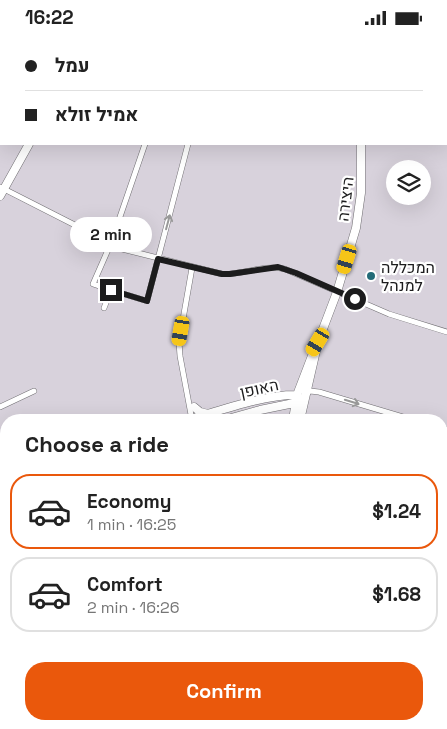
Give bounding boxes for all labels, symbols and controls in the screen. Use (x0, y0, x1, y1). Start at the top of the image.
text: 16:22 (25, 5, 74, 30)
text: עמל (55, 53, 90, 78)
text: אמיל זולא (55, 102, 138, 127)
map controls (386, 160, 431, 205)
button: layers (386, 160, 431, 205)
street label: היצירה (332, 175, 359, 223)
one-way arrow (163, 215, 173, 231)
callout: 2 min (70, 217, 152, 253)
text: 2 min (90, 224, 132, 245)
car (335, 242, 358, 276)
place label: המכללה למנהל (381, 257, 435, 296)
marker: המכללה למנהל (365, 270, 377, 282)
route end (100, 279, 122, 301)
route start (344, 288, 366, 310)
car (171, 315, 190, 347)
car (303, 325, 332, 359)
street label: האופן (238, 374, 280, 403)
one-way arrow (344, 397, 360, 407)
text: Choose a ride (25, 430, 169, 458)
icon: car (27, 489, 72, 534)
text: Economy (87, 489, 171, 514)
text: $1.24 (372, 499, 421, 524)
text: 1 min · 16:25 (87, 514, 176, 535)
icon: car (27, 572, 72, 617)
text: Comfort (87, 572, 163, 597)
text: $1.68 (372, 582, 421, 607)
text: 2 min · 16:26 (87, 597, 179, 618)
button: Confirm (25, 662, 423, 720)

